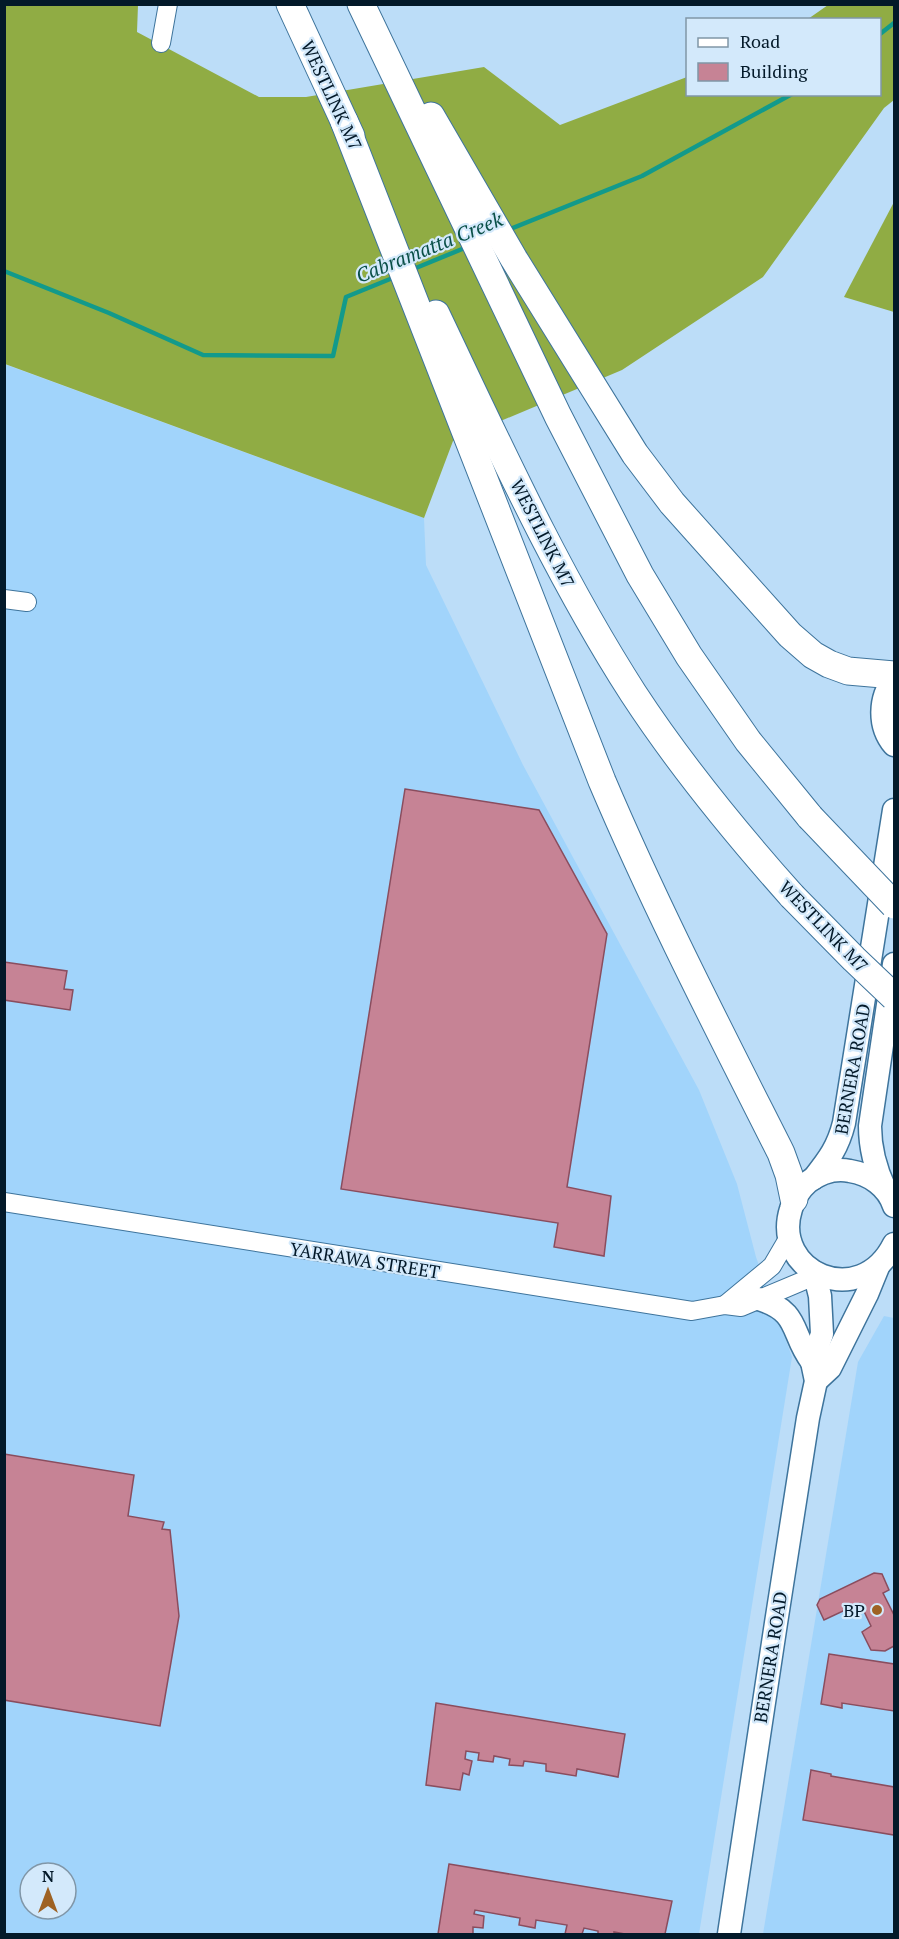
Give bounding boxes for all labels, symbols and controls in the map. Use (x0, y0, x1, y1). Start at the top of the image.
legend (686, 18, 881, 96)
text: Road (740, 29, 780, 53)
street label: WESTLINK M7 (296, 36, 368, 154)
text: Building (740, 59, 808, 83)
water label: Cabramatta Creek (352, 205, 507, 289)
street label: WESTLINK M7 (505, 475, 581, 591)
street label: WESTLINK M7 (774, 875, 874, 977)
street label: BERNERA ROAD (829, 1002, 875, 1136)
street label: YARRAWA STREET (288, 1236, 442, 1284)
street label: BERNERA ROAD (748, 1590, 792, 1724)
place label: BP (843, 1598, 865, 1622)
marker: BP (870, 1603, 884, 1617)
north arrow (18, 1861, 78, 1921)
text: N (42, 1865, 54, 1887)

